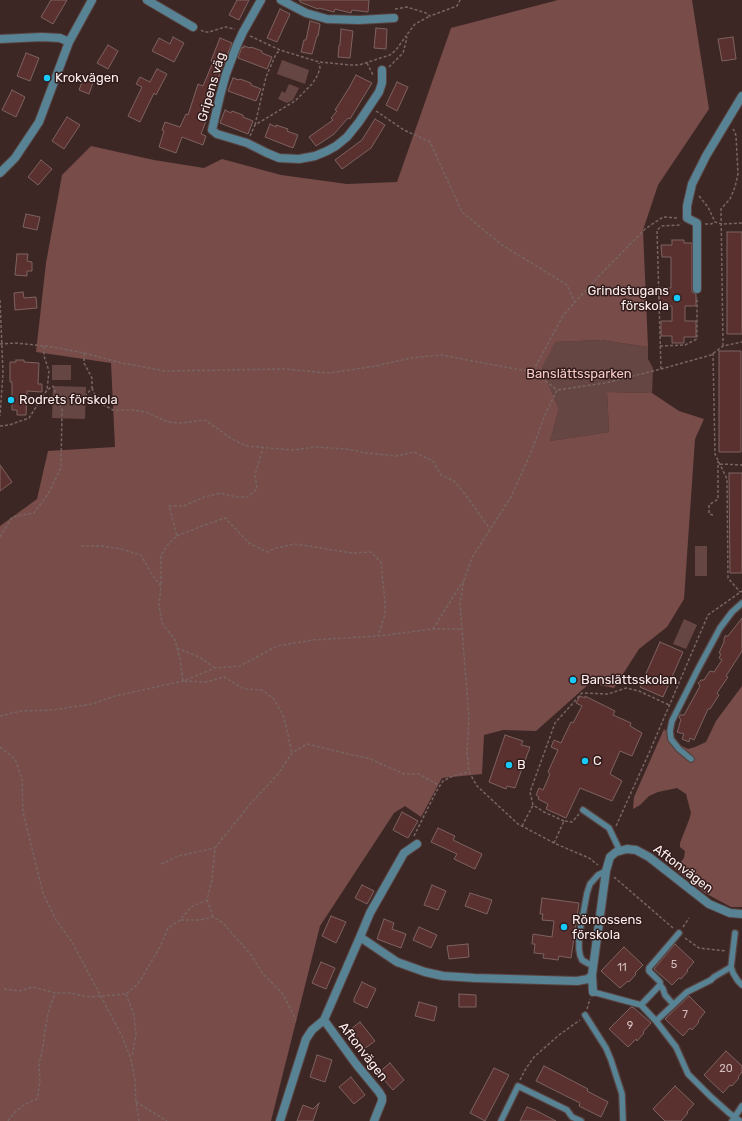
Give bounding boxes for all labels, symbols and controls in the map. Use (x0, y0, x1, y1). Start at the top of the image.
street label: Gripens väg (195, 50, 229, 124)
place label: Krokvägen (55, 70, 119, 86)
marker: Krokvägen (42, 73, 52, 83)
place label: Grindstugans förskola (587, 283, 669, 314)
marker: Grindstugans förskola (672, 293, 682, 303)
park label: Banslättssparken (526, 366, 632, 382)
place label: Rodrets förskola (19, 392, 118, 408)
marker: Rodrets förskola (6, 395, 16, 405)
place label: Banslättsskolan (581, 672, 677, 688)
marker: Banslättsskolan (568, 675, 578, 685)
place label: C (593, 753, 602, 769)
marker: C (580, 756, 590, 766)
place label: B (517, 757, 526, 773)
marker: B (504, 760, 514, 770)
street label: Aftonvägen (650, 841, 716, 897)
place label: Römossens förskola (572, 912, 642, 943)
marker: Römossens förskola (559, 922, 569, 932)
house number: 5 (671, 958, 677, 972)
house number: 11 (617, 961, 627, 975)
house number: 7 (682, 1008, 688, 1022)
street label: Aftonvägen (335, 1019, 391, 1085)
house number: 9 (627, 1019, 633, 1033)
house number: 20 (719, 1062, 733, 1076)

